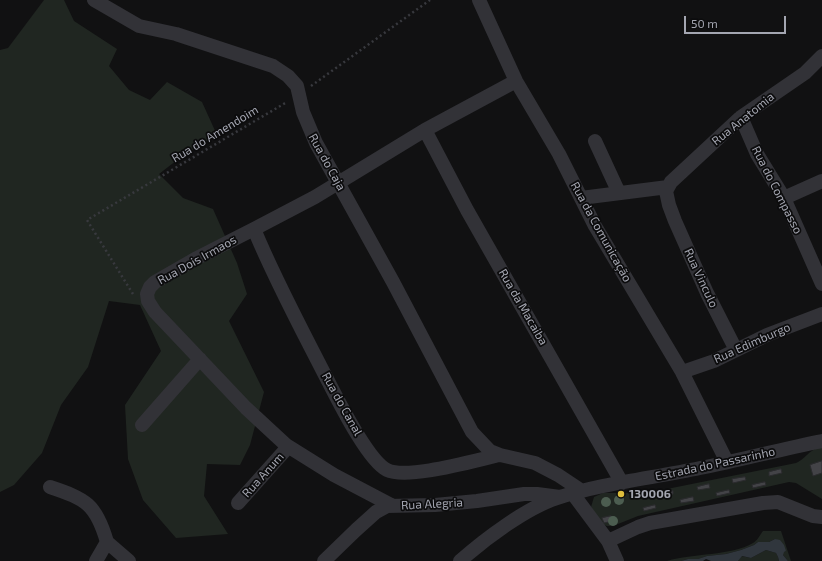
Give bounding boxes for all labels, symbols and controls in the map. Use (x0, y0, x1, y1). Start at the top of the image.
scale bar (686, 8, 788, 34)
text: 50 m (691, 16, 718, 30)
street label: Rua Anatomia (709, 89, 777, 149)
street label: Rua do Amendoim (169, 102, 261, 166)
street label: Rua do Caja (305, 131, 349, 193)
street label: Rua do Compasso (749, 144, 805, 236)
street label: Rua da Comunicação (567, 179, 635, 285)
street label: Rua Dois Irmaos (155, 232, 239, 288)
street label: Rua Vinculo (681, 246, 721, 310)
street label: Rua da Macaiba (495, 266, 551, 348)
street label: Rua Edimburgo (711, 320, 793, 366)
street label: Rua do Canal (319, 370, 365, 438)
street label: Estrada do Passarinho (654, 444, 776, 484)
street label: Rua Anum (239, 450, 287, 500)
place label: 130006 (629, 487, 671, 501)
marker: 130006 (616, 489, 626, 499)
street label: Rua Alegria (401, 495, 463, 513)

